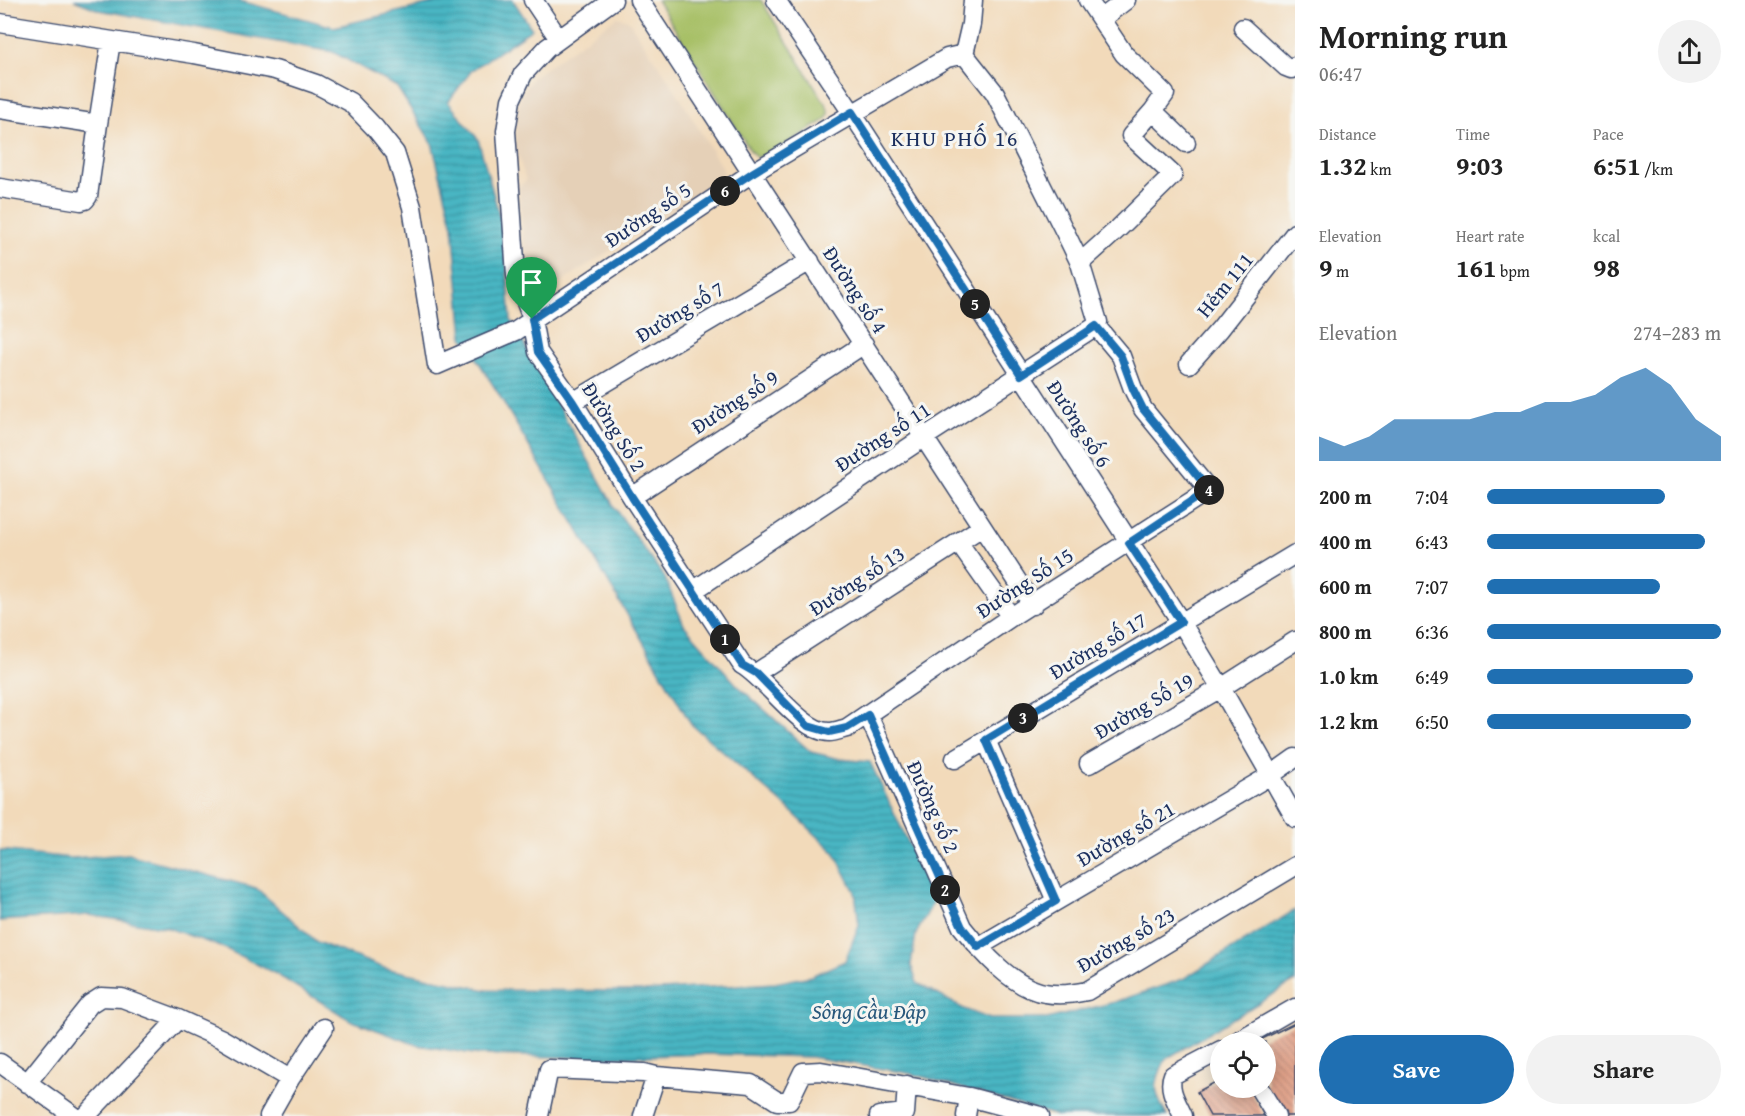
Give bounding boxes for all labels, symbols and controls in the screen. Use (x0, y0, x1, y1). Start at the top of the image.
text: Morning run (1319, 12, 1508, 60)
button: share (1658, 20, 1721, 83)
text: 06:47 (1319, 59, 1362, 88)
district label: KHU PHỐ 16 (891, 122, 1019, 154)
text: Distance (1319, 122, 1376, 146)
text: Time (1456, 122, 1490, 146)
text: Pace (1593, 122, 1624, 146)
text: 1.32 (1319, 146, 1367, 185)
text: 9:03 (1456, 146, 1504, 185)
text: 6:51 (1593, 146, 1641, 185)
text: km (1367, 157, 1391, 181)
text: /km (1641, 157, 1673, 181)
street label: Đường số 5 (598, 174, 697, 255)
pin: 6 (710, 176, 740, 206)
text: 6 (721, 179, 729, 203)
text: Elevation (1319, 224, 1382, 248)
text: Heart rate (1456, 224, 1525, 248)
text: kcal (1593, 224, 1620, 248)
street label: Đường số 4 (816, 240, 895, 339)
street label: Hẻm 111 (1189, 245, 1261, 324)
text: 9 (1319, 248, 1332, 287)
text: 161 (1456, 248, 1496, 287)
text: 98 (1593, 248, 1620, 287)
pin (506, 257, 557, 319)
text: m (1332, 259, 1349, 283)
text: bpm (1496, 259, 1530, 283)
icon: arrive (515, 266, 548, 299)
street label: Đường số 7 (630, 273, 730, 350)
pin: 5 (960, 289, 990, 319)
text: 5 (971, 292, 979, 316)
text: Elevation (1319, 318, 1397, 347)
text: 274–283 m (1633, 318, 1721, 347)
street label: Đường số 9 (685, 362, 784, 441)
street label: Đường số 6 (1040, 374, 1119, 473)
street label: Đường Số 2 (575, 376, 654, 477)
street label: Đường số 11 (829, 394, 937, 479)
pin: 4 (1194, 475, 1224, 505)
text: 4 (1205, 478, 1213, 502)
text: 200 m (1319, 482, 1372, 511)
text: 7:04 (1415, 482, 1449, 511)
text: 400 m (1319, 527, 1372, 556)
text: 6:43 (1415, 527, 1449, 556)
street label: Đường số 13 (803, 538, 911, 623)
street label: Đường Số 15 (970, 540, 1079, 626)
text: 600 m (1319, 572, 1372, 601)
text: 7:07 (1415, 572, 1449, 601)
street label: Đường số 17 (1043, 604, 1152, 687)
text: 800 m (1319, 617, 1372, 646)
text: 6:36 (1415, 617, 1449, 646)
pin: 1 (710, 624, 740, 654)
text: 1 (721, 627, 729, 651)
text: 1.0 km (1319, 662, 1378, 691)
text: 6:49 (1415, 662, 1449, 691)
street label: Đường Số 19 (1088, 665, 1199, 747)
pin: 3 (1008, 703, 1038, 733)
text: 3 (1019, 706, 1027, 730)
text: 1.2 km (1319, 707, 1378, 736)
text: 6:50 (1415, 707, 1449, 736)
street label: Đường số 2 (899, 756, 968, 858)
street label: Đường số 21 (1071, 793, 1180, 874)
pin: 2 (930, 875, 960, 905)
text: 2 (941, 878, 949, 902)
street label: Đường số 23 (1071, 899, 1180, 980)
water label: Sông Cầu Đập (812, 995, 926, 1027)
map controls (1210, 1032, 1276, 1098)
button: locate (1210, 1032, 1276, 1098)
button: Save (1319, 1035, 1514, 1104)
button: Share (1526, 1035, 1721, 1104)

